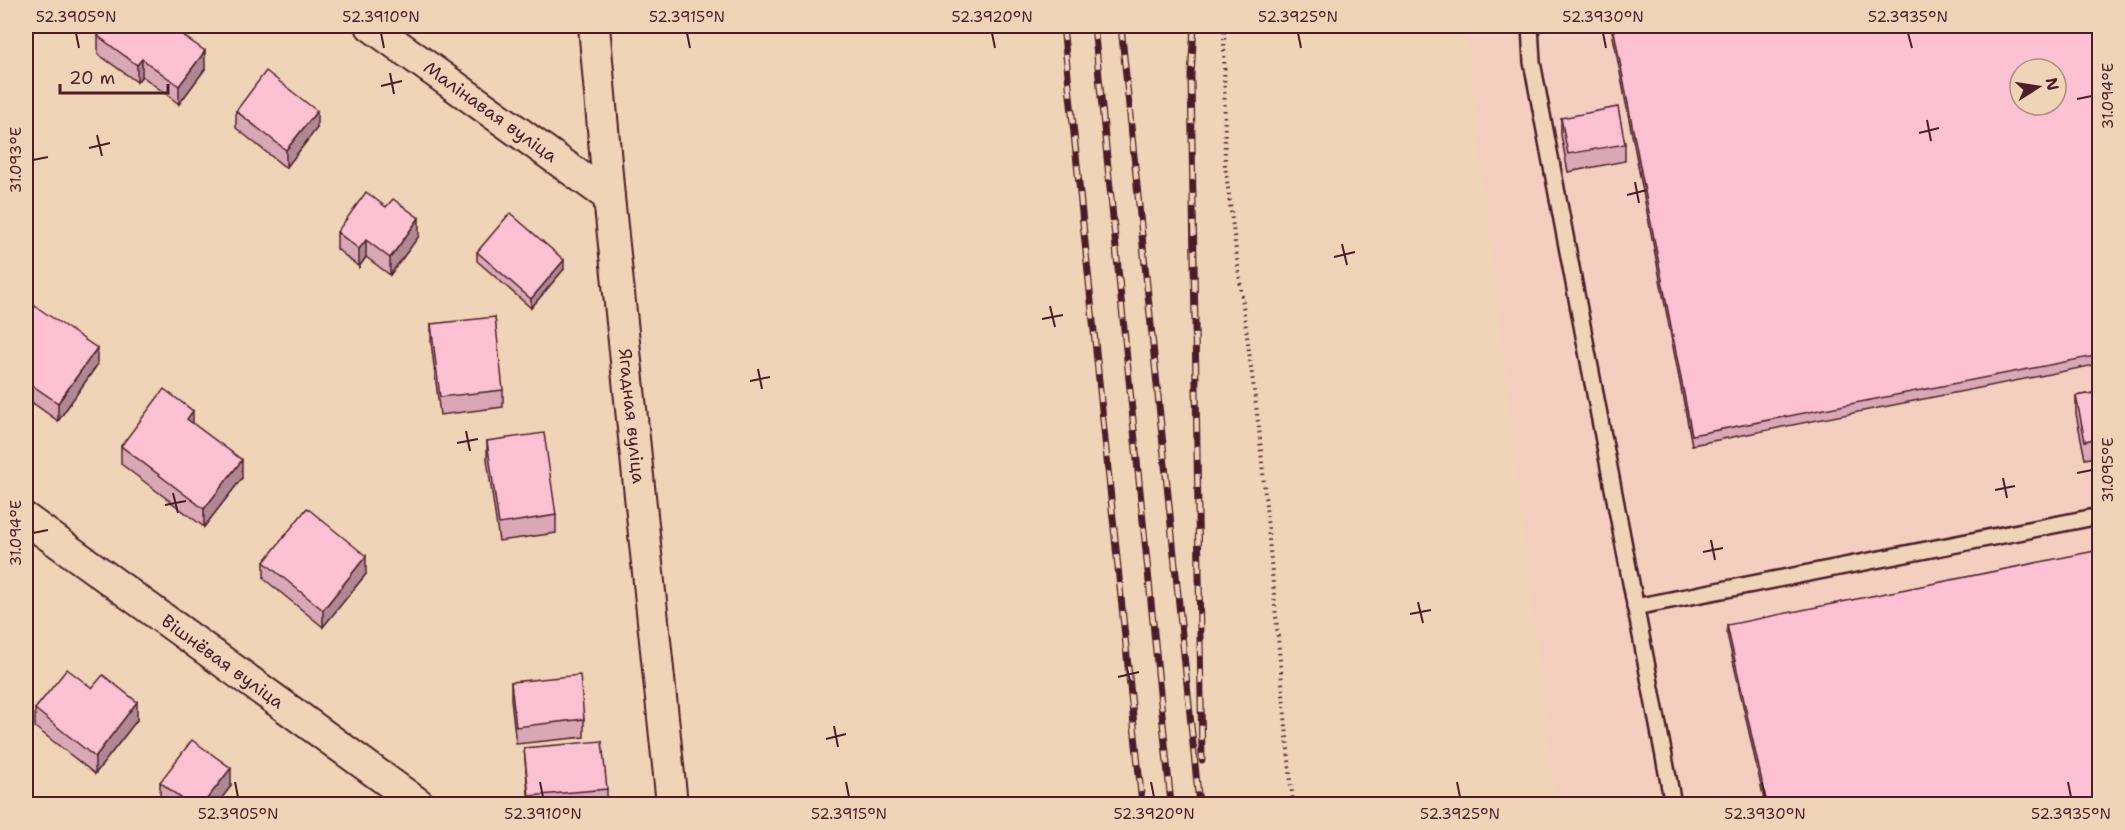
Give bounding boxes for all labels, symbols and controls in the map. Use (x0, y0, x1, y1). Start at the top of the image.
text: 52.3905°N (36, 7, 116, 27)
text: 52.3910°N (342, 7, 420, 27)
text: 52.3915°N (649, 7, 725, 27)
text: 52.3920°N (951, 7, 1033, 27)
text: 52.3925°N (1258, 7, 1338, 27)
text: 52.3930°N (1562, 7, 1644, 27)
text: 52.3935°N (1868, 7, 1948, 27)
street label: Малінавая вуліца (419, 56, 562, 168)
scale bar (60, 57, 168, 95)
north arrow (2008, 57, 2068, 117)
text: 31.094°E (2098, 63, 2118, 129)
text: 20 m (69, 66, 115, 90)
text: N (2041, 76, 2064, 92)
text: 31.093°E (6, 127, 26, 193)
street label: Ягадная вуліца (613, 347, 651, 485)
text: 31.095°E (2098, 437, 2118, 503)
text: 31.094°E (6, 500, 26, 566)
street label: Вішнёвая вуліца (157, 609, 289, 714)
text: 52.3905°N (198, 804, 278, 824)
text: 52.3910°N (504, 804, 582, 824)
text: 52.3915°N (811, 804, 887, 824)
text: 52.3920°N (1113, 804, 1195, 824)
text: 52.3925°N (1420, 804, 1500, 824)
text: 52.3930°N (1724, 804, 1806, 824)
text: 52.3935°N (2031, 804, 2111, 824)

